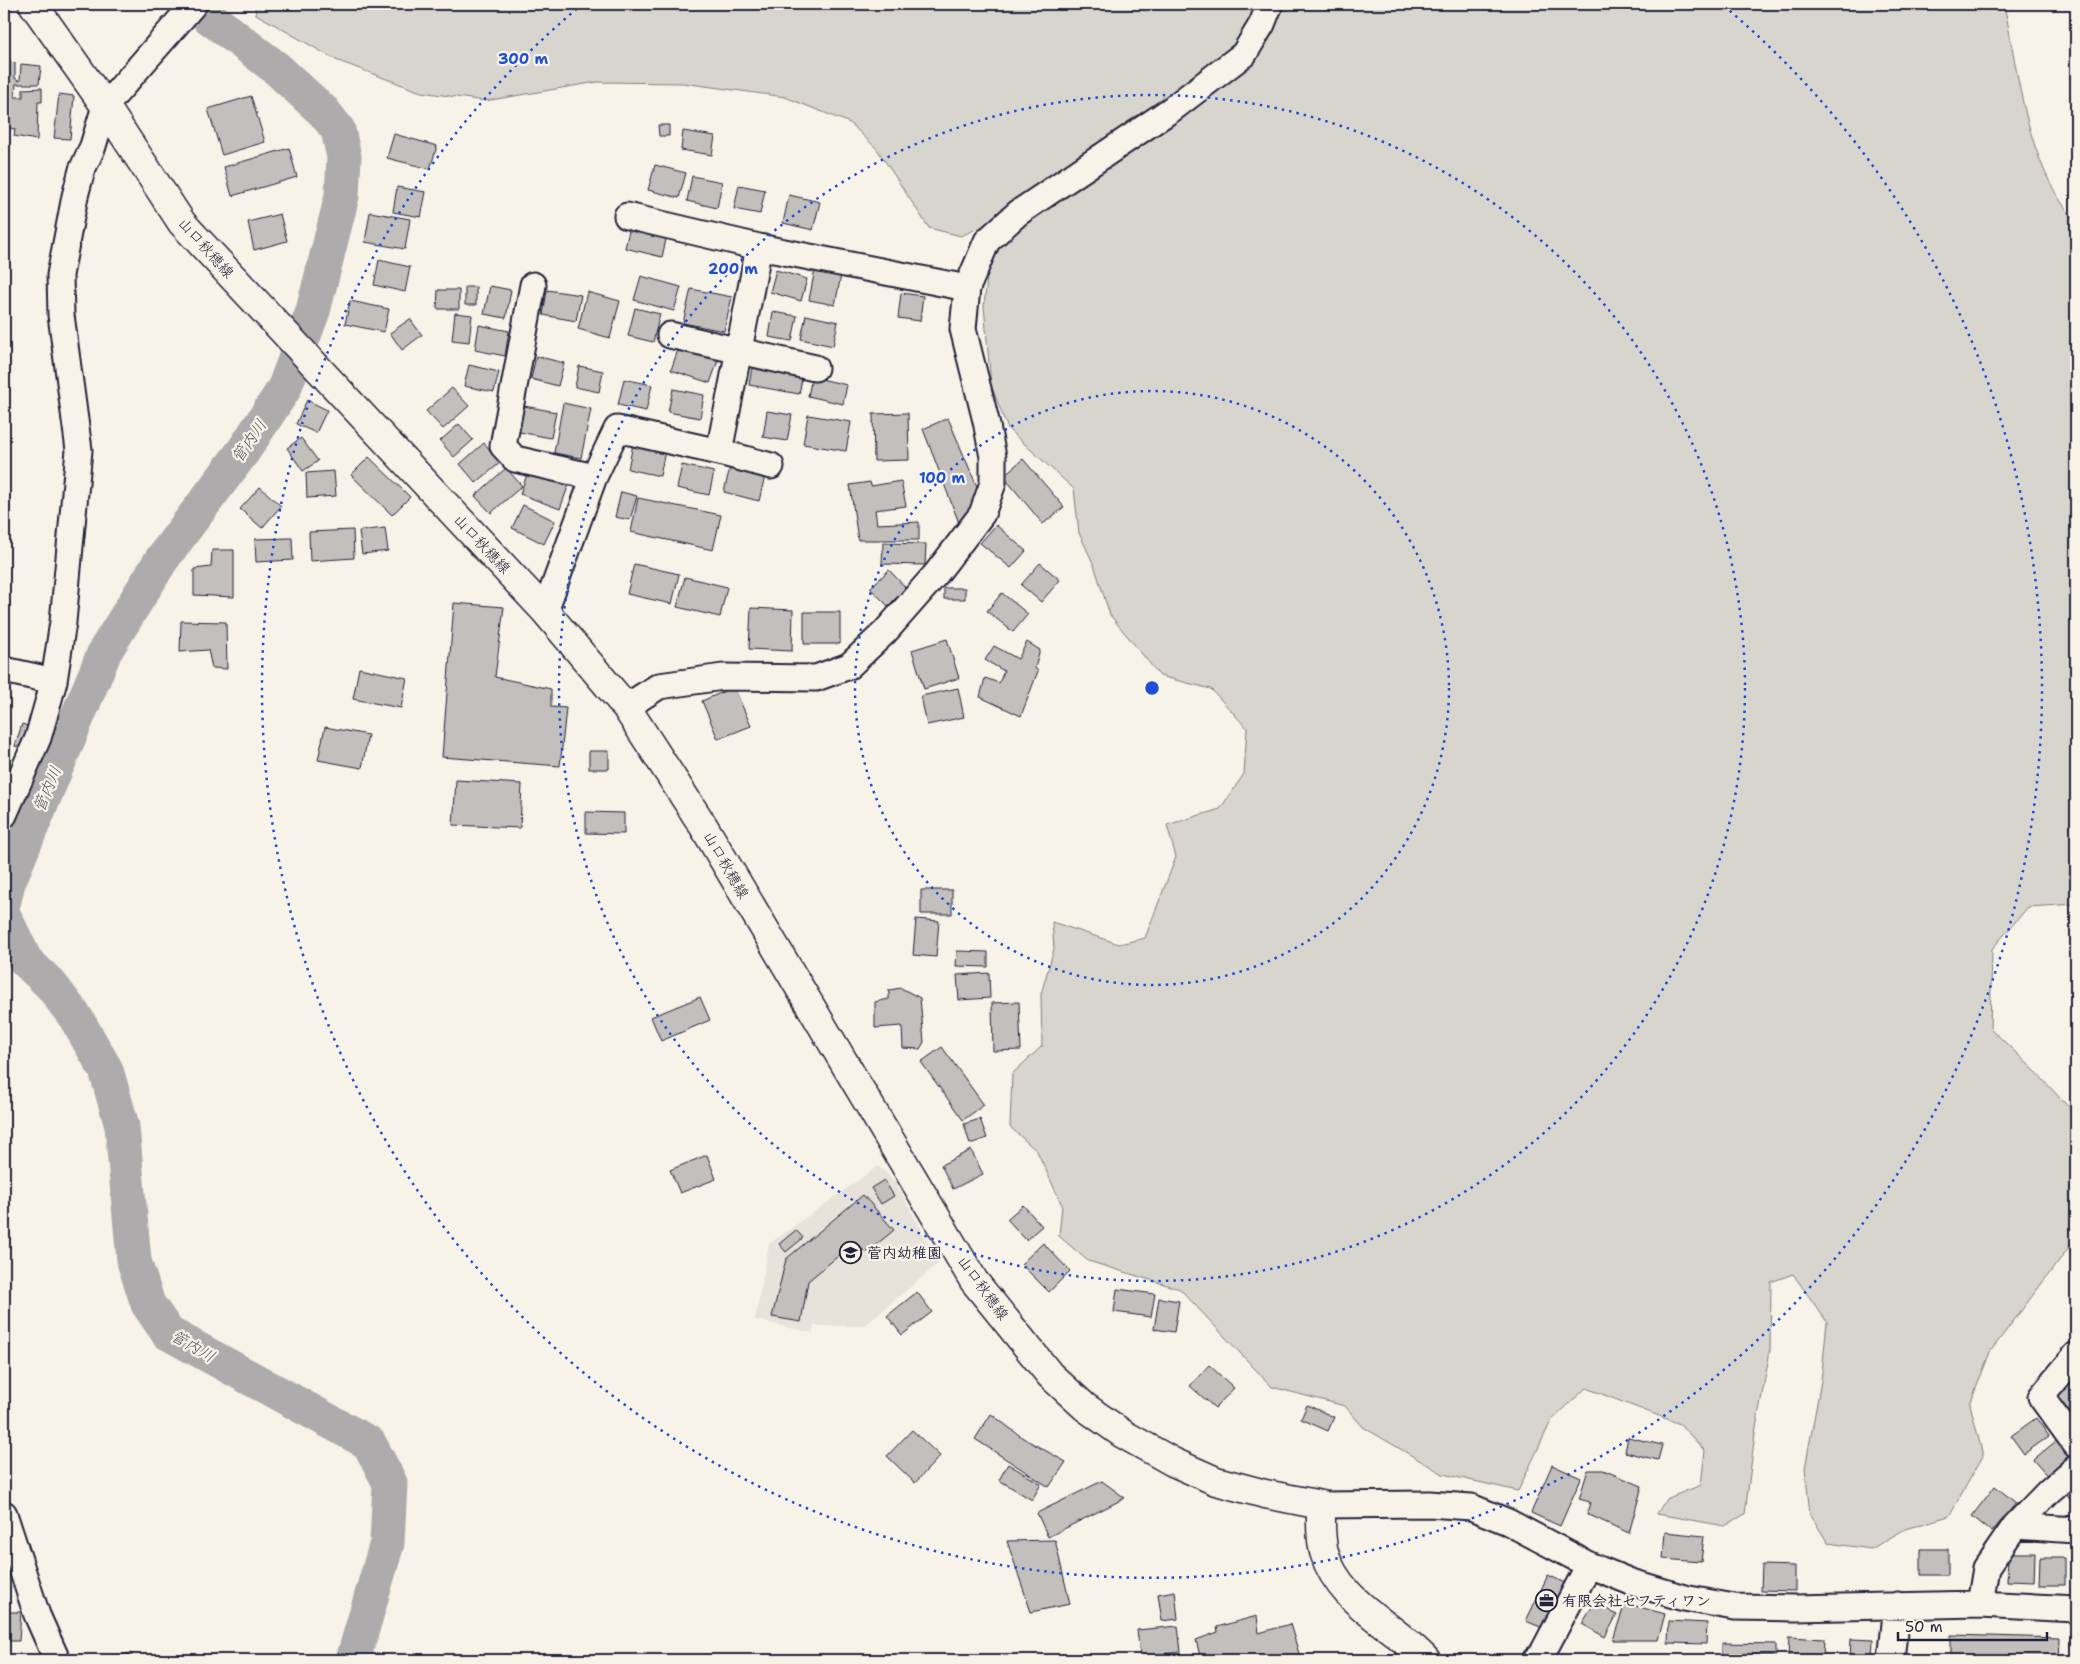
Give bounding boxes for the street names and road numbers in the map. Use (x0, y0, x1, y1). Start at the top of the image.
street label: 山口秋穂線 (173, 213, 239, 283)
street label: 山口秋穂線 (449, 510, 515, 578)
street label: 山口秋穂線 (699, 828, 753, 902)
street label: 山口秋穂線 (953, 1252, 1013, 1324)

